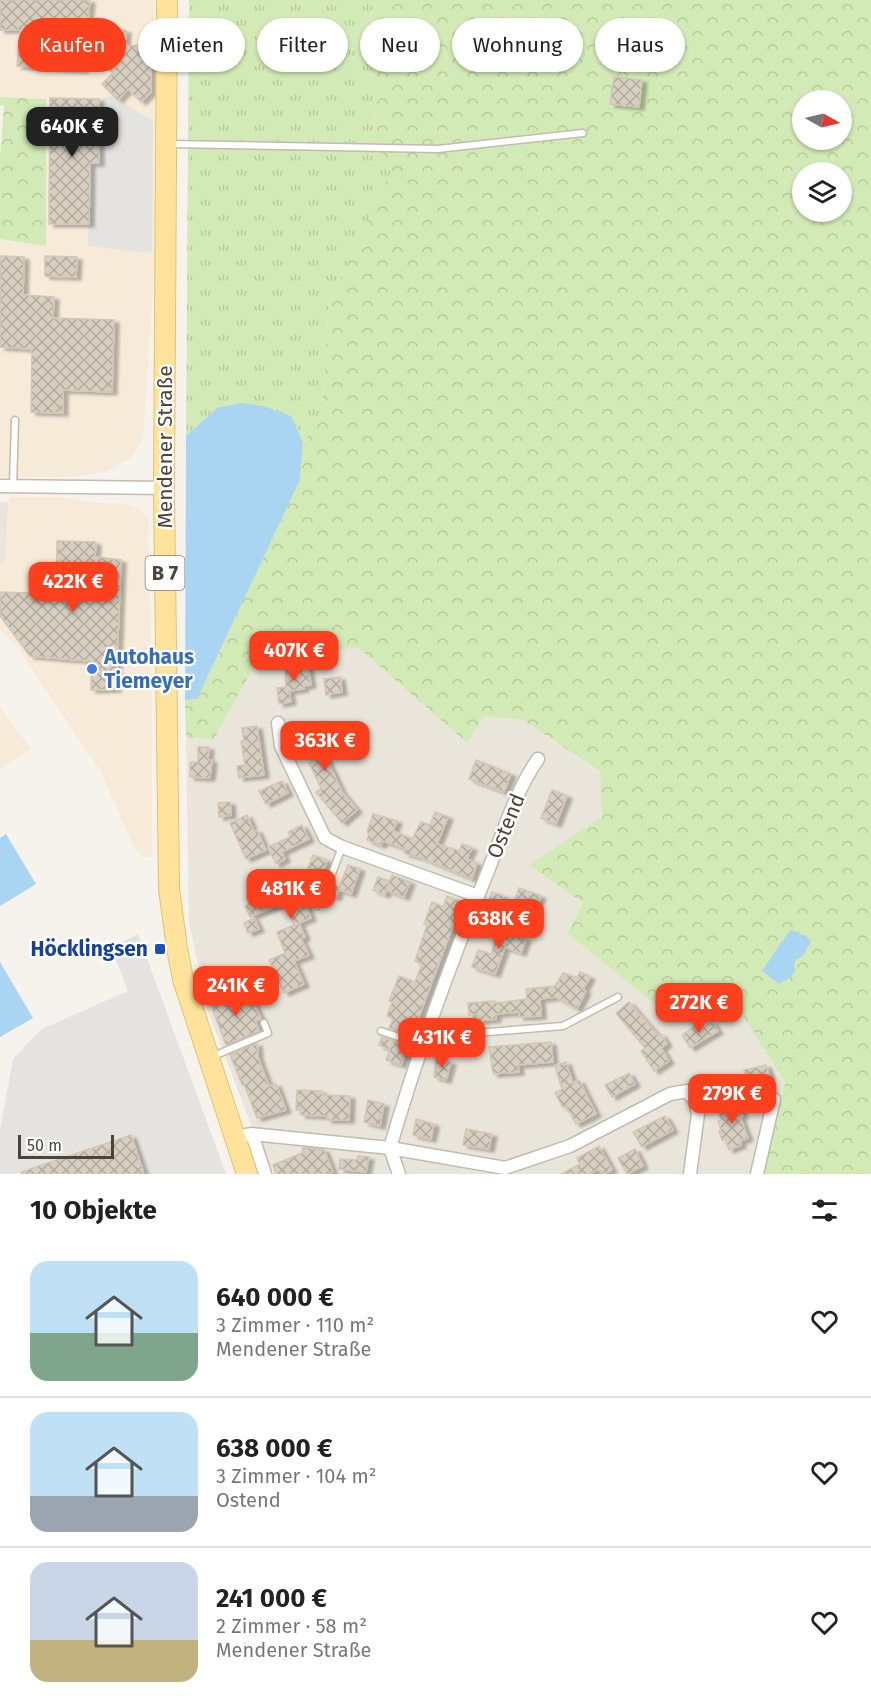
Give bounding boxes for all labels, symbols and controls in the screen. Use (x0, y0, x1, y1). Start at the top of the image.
chip: Kaufen (18, 18, 126, 72)
chip: Mieten (138, 18, 245, 72)
chip: Filter (257, 18, 348, 72)
chip: Neu (360, 18, 440, 72)
chip: Wohnung (452, 18, 583, 72)
chip: Haus (595, 18, 685, 72)
north arrow (792, 90, 852, 150)
map controls (792, 90, 852, 222)
pin: 640K € (23, 107, 121, 158)
text: 640K € (40, 114, 104, 138)
button: layers (792, 162, 852, 222)
street label: Mendener Straße (152, 365, 178, 529)
road number: B 7 (146, 556, 184, 590)
pin: 422K € (24, 562, 122, 613)
text: 422K € (43, 569, 103, 593)
pin: 407K € (245, 631, 343, 682)
text: 407K € (263, 638, 325, 662)
place label: Autohaus Tiemeyer (103, 644, 194, 694)
marker: Autohaus Tiemeyer (85, 662, 99, 676)
pin: 363K € (276, 721, 374, 772)
text: 363K € (294, 728, 356, 752)
street label: Ostend (481, 790, 531, 862)
pin: 481K € (242, 869, 340, 920)
text: 481K € (261, 876, 321, 900)
pin: 638K € (450, 899, 548, 950)
text: 638K € (468, 906, 530, 930)
place label: Höcklingsen (31, 936, 148, 962)
marker: Höcklingsen (153, 942, 167, 956)
pin: 241K € (187, 966, 285, 1017)
text: 241K € (207, 973, 265, 997)
pin: 272K € (650, 983, 748, 1034)
text: 272K € (670, 990, 728, 1014)
pin: 431K € (393, 1018, 491, 1069)
text: 431K € (412, 1025, 472, 1049)
pin: 279K € (683, 1074, 781, 1125)
text: 279K € (702, 1081, 762, 1105)
scale bar (18, 1132, 114, 1160)
text: 50 m (27, 1136, 62, 1155)
icon: filters (808, 1194, 841, 1227)
text: 10 Objekte (30, 1195, 157, 1226)
text: 640 000 € (216, 1282, 334, 1313)
icon: home (78, 1285, 150, 1357)
icon: heart (808, 1305, 841, 1338)
text: 3 Zimmer · 110 m² (216, 1313, 374, 1337)
text: Mendener Straße (216, 1337, 371, 1361)
text: 638 000 € (216, 1433, 332, 1464)
icon: home (78, 1436, 150, 1508)
icon: heart (808, 1456, 841, 1489)
text: 3 Zimmer · 104 m² (216, 1464, 376, 1488)
text: Ostend (216, 1488, 281, 1512)
text: 241 000 € (216, 1583, 327, 1614)
icon: home (78, 1586, 150, 1658)
icon: heart (808, 1606, 841, 1639)
text: 2 Zimmer · 58 m² (216, 1614, 367, 1638)
text: Mendener Straße (216, 1638, 371, 1662)

